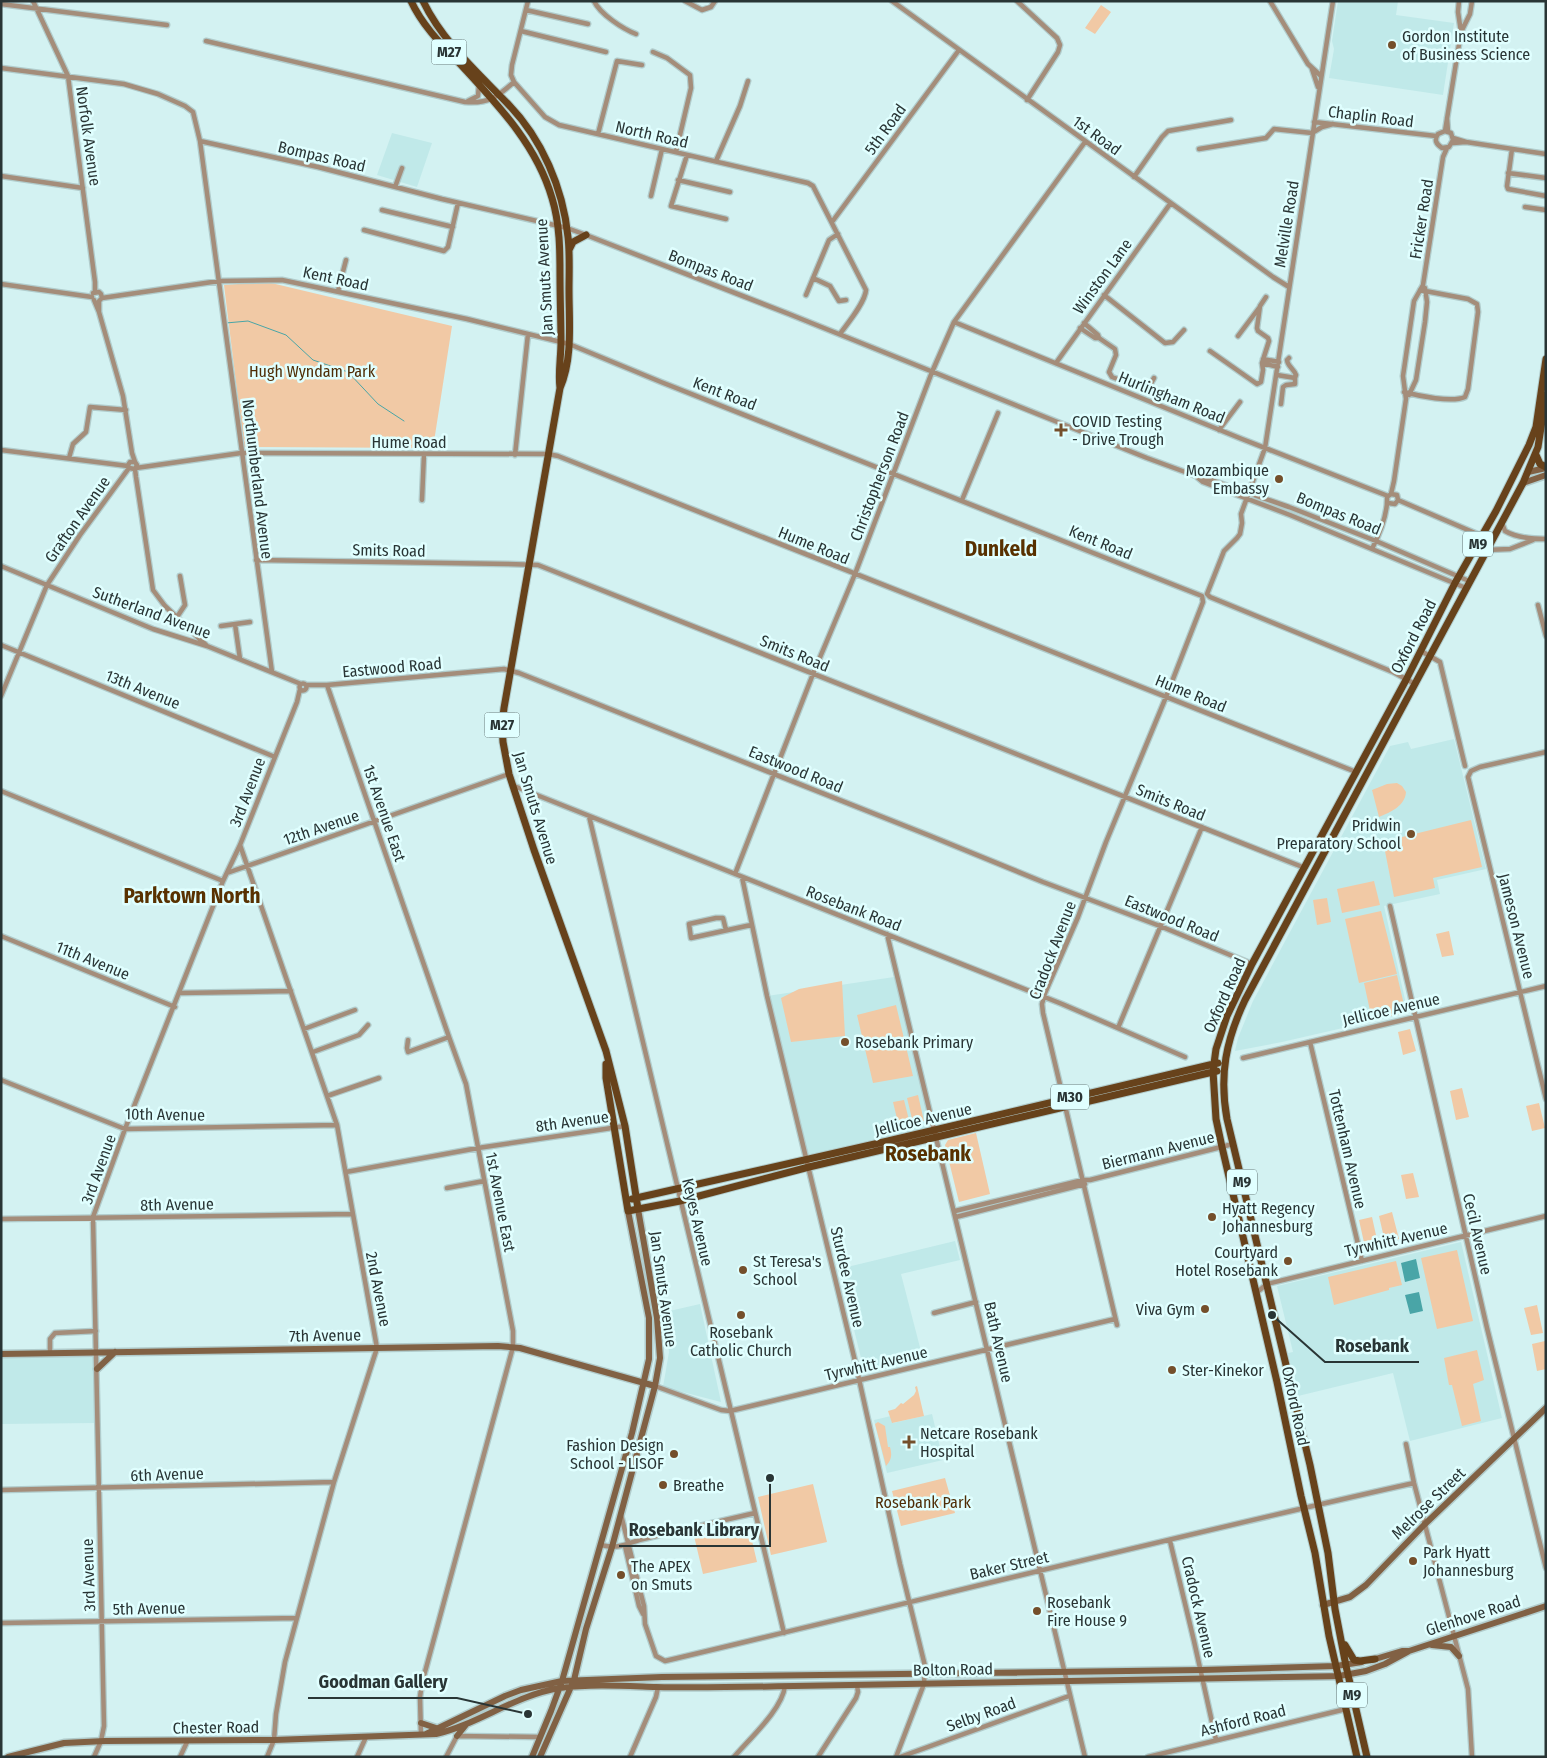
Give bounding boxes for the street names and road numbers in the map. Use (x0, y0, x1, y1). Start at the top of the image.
road number: M27 (432, 40, 466, 64)
street label: Norfolk Avenue (72, 85, 105, 187)
street label: 5th Road (861, 100, 910, 158)
street label: Chaplin Road (1327, 102, 1415, 131)
street label: 1st Road (1069, 111, 1125, 159)
street label: North Road (614, 117, 690, 152)
street label: Bompas Road (276, 137, 368, 176)
street label: Fricker Road (1406, 178, 1437, 260)
street label: Melville Road (1270, 179, 1303, 269)
street label: Jan Smuts Avenue (532, 218, 557, 336)
street label: Winston Lane (1069, 235, 1136, 317)
street label: Bompas Road (666, 246, 756, 295)
street label: Kent Road (301, 262, 371, 295)
street label: Hurlingham Road (1116, 367, 1228, 428)
street label: Kent Road (690, 373, 759, 414)
street label: Northumberland Avenue (238, 398, 277, 560)
street label: Christopherson Road (846, 409, 913, 544)
street label: Hume Road (371, 433, 447, 452)
street label: Grafton Avenue (41, 473, 114, 566)
street label: Bompas Road (1294, 488, 1384, 539)
street label: Kent Road (1066, 521, 1135, 564)
street label: Hume Road (775, 523, 852, 568)
road number: M9 (1463, 532, 1493, 556)
street label: Smits Road (352, 540, 426, 561)
street label: Sutherland Avenue (90, 582, 214, 643)
street label: Oxford Road (1387, 596, 1440, 676)
street label: Smits Road (757, 631, 832, 676)
street label: Eastwood Road (341, 654, 443, 681)
street label: 13th Avenue (103, 666, 183, 713)
street label: Hume Road (1152, 671, 1229, 716)
road number: M27 (484, 712, 520, 738)
street label: Eastwood Road (746, 742, 846, 797)
street label: Jan Smuts Avenue (509, 749, 562, 867)
street label: 3rd Avenue (226, 755, 269, 830)
street label: 1st Avenue East (359, 762, 410, 865)
street label: Smits Road (1133, 780, 1208, 825)
street label: 12th Avenue (281, 806, 362, 849)
street label: Jameson Avenue (1494, 871, 1539, 981)
street label: Rosebank Road (803, 882, 904, 935)
street label: Eastwood Road (1122, 891, 1222, 946)
street label: Cradock Avenue (1025, 898, 1080, 1002)
street label: 11th Avenue (53, 937, 133, 984)
street label: Oxford Road (1199, 954, 1250, 1036)
street label: Jellicoe Avenue (1341, 989, 1442, 1030)
road number: M30 (1051, 1084, 1089, 1110)
street label: Tottenham Avenue (1325, 1088, 1371, 1211)
street label: Jellicoe Avenue (873, 1099, 974, 1140)
street label: 10th Avenue (125, 1104, 205, 1125)
street label: 8th Avenue (534, 1107, 610, 1136)
street label: Biermann Avenue (1100, 1127, 1216, 1174)
street label: 3rd Avenue (77, 1132, 120, 1207)
street label: 1st Avenue East (482, 1151, 520, 1254)
road number: M9 (1227, 1170, 1257, 1194)
street label: Keyes Avenue (678, 1176, 717, 1268)
street label: Cecil Avenue (1459, 1192, 1496, 1277)
street label: 8th Avenue (140, 1194, 214, 1215)
street label: Tyrwhitt Avenue (1343, 1218, 1449, 1261)
street label: Sturdee Avenue (827, 1225, 868, 1329)
street label: Jan Smuts Avenue (646, 1230, 681, 1348)
street label: 2nd Avenue (362, 1250, 395, 1328)
street label: Bath Avenue (980, 1300, 1017, 1384)
street label: 7th Avenue (289, 1325, 361, 1346)
street label: Tyrwhitt Avenue (823, 1342, 929, 1385)
street label: Oxford Road (1278, 1365, 1313, 1448)
street label: Melrose Street (1388, 1463, 1470, 1543)
street label: 6th Avenue (130, 1464, 204, 1485)
street label: 3rd Avenue (78, 1538, 99, 1612)
street label: Baker Street (968, 1547, 1051, 1584)
street label: Cradock Avenue (1178, 1554, 1219, 1660)
street label: Glenhove Road (1423, 1591, 1523, 1640)
street label: 5th Avenue (112, 1598, 186, 1619)
street label: Bolton Road (913, 1659, 993, 1680)
road number: M9 (1337, 1682, 1367, 1708)
street label: Selby Road (944, 1693, 1019, 1736)
street label: Ashford Road (1198, 1701, 1288, 1740)
street label: Chester Road (173, 1717, 259, 1738)

